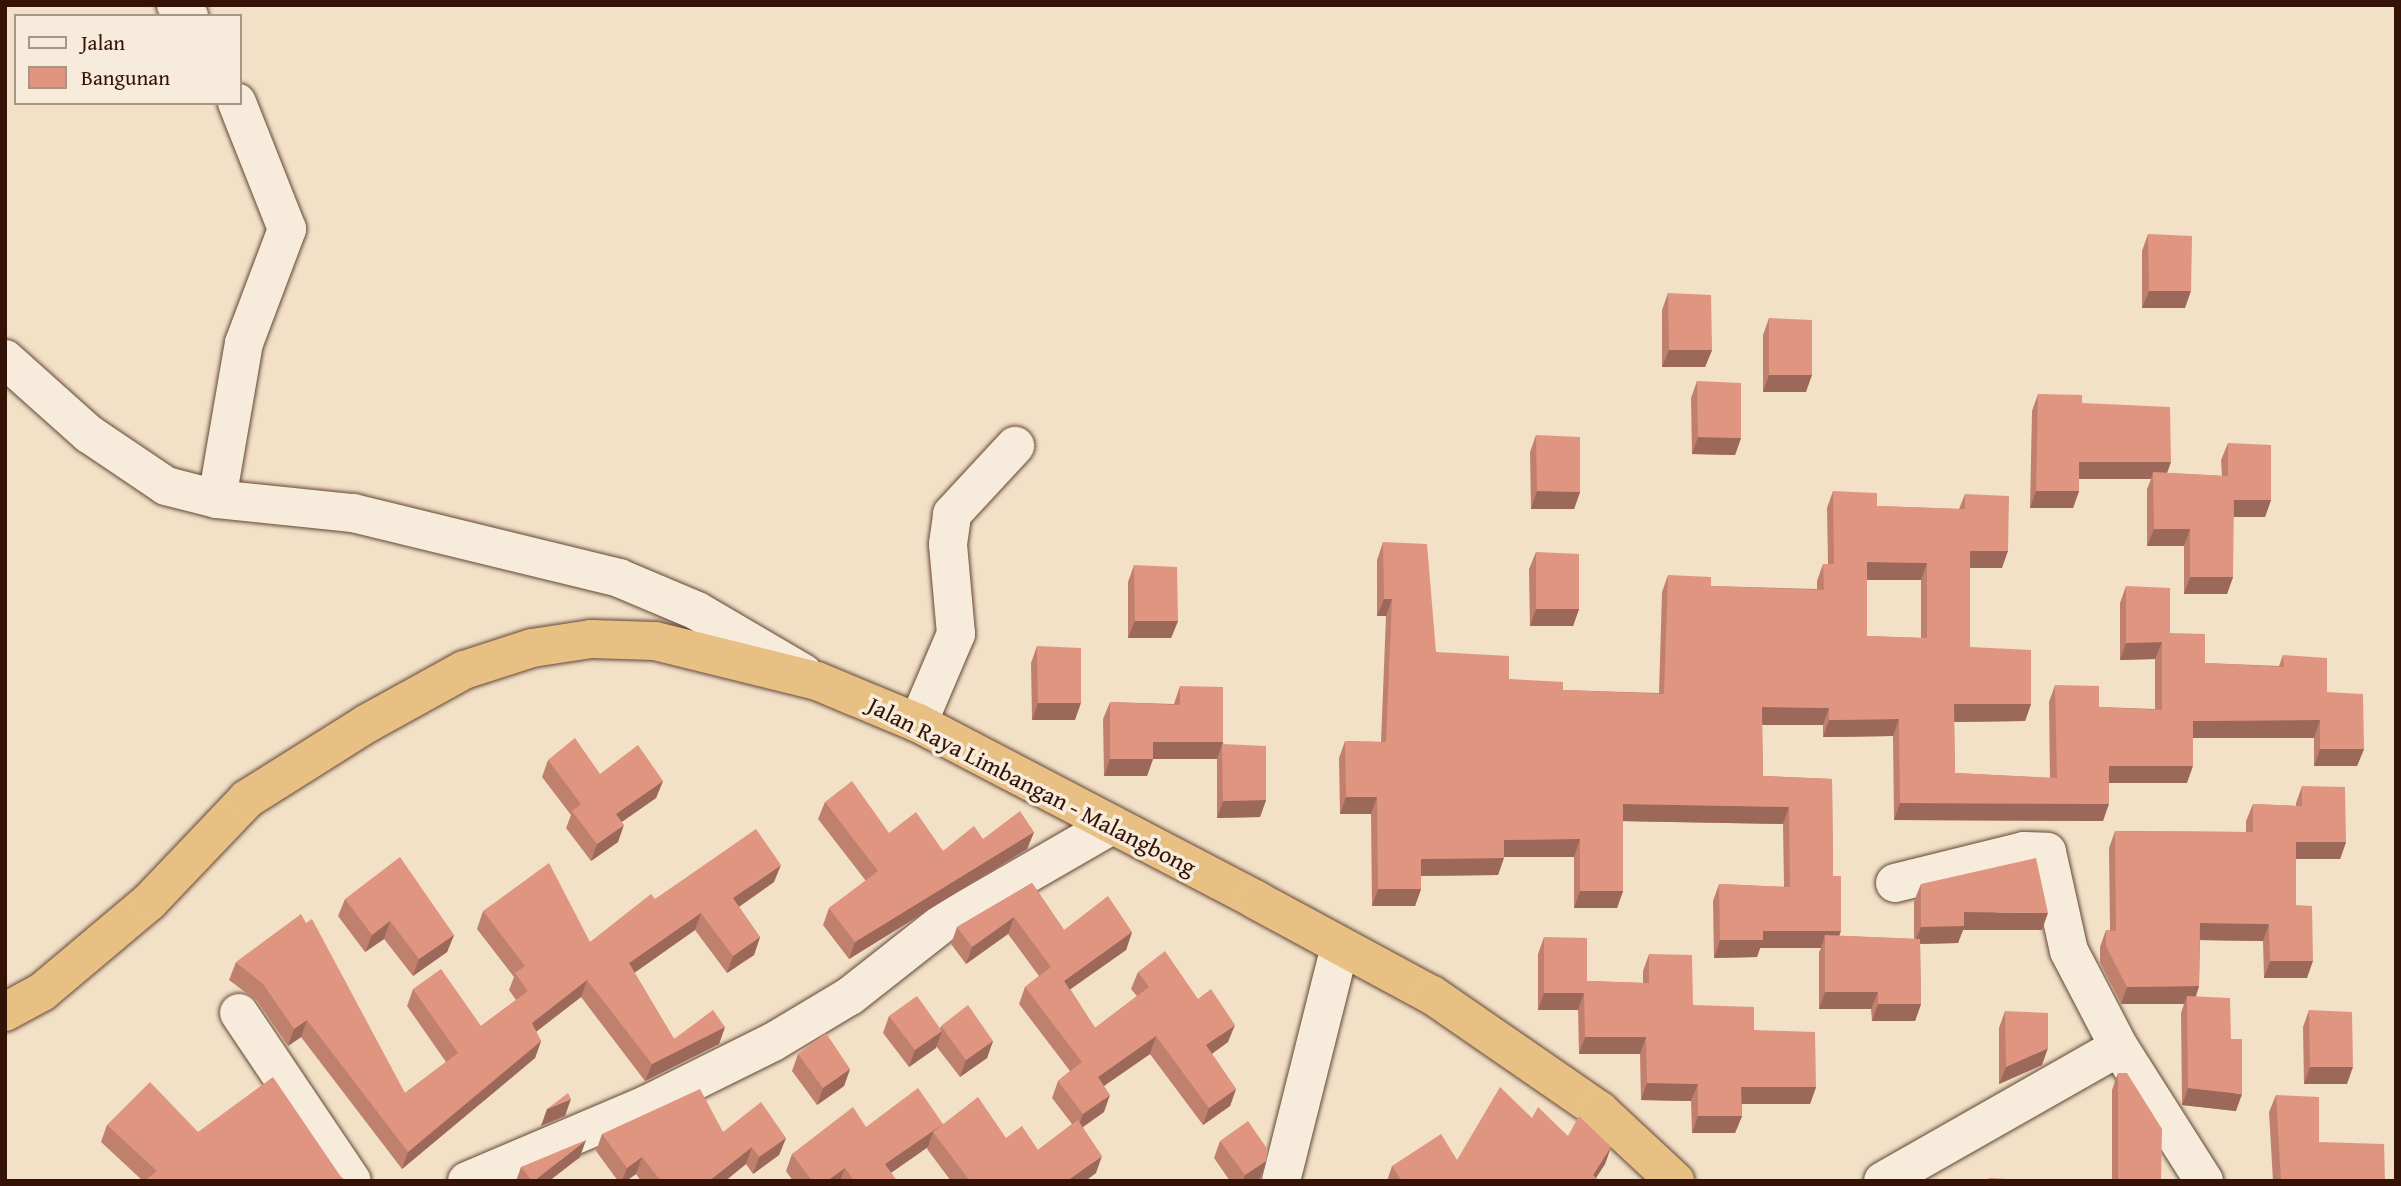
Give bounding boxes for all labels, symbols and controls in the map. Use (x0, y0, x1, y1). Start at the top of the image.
legend (14, 14, 242, 105)
text: Jalan (81, 27, 125, 58)
text: Bangunan (81, 62, 170, 93)
street label: Jalan Raya Limbangan - Malangbong (863, 690, 1201, 882)

